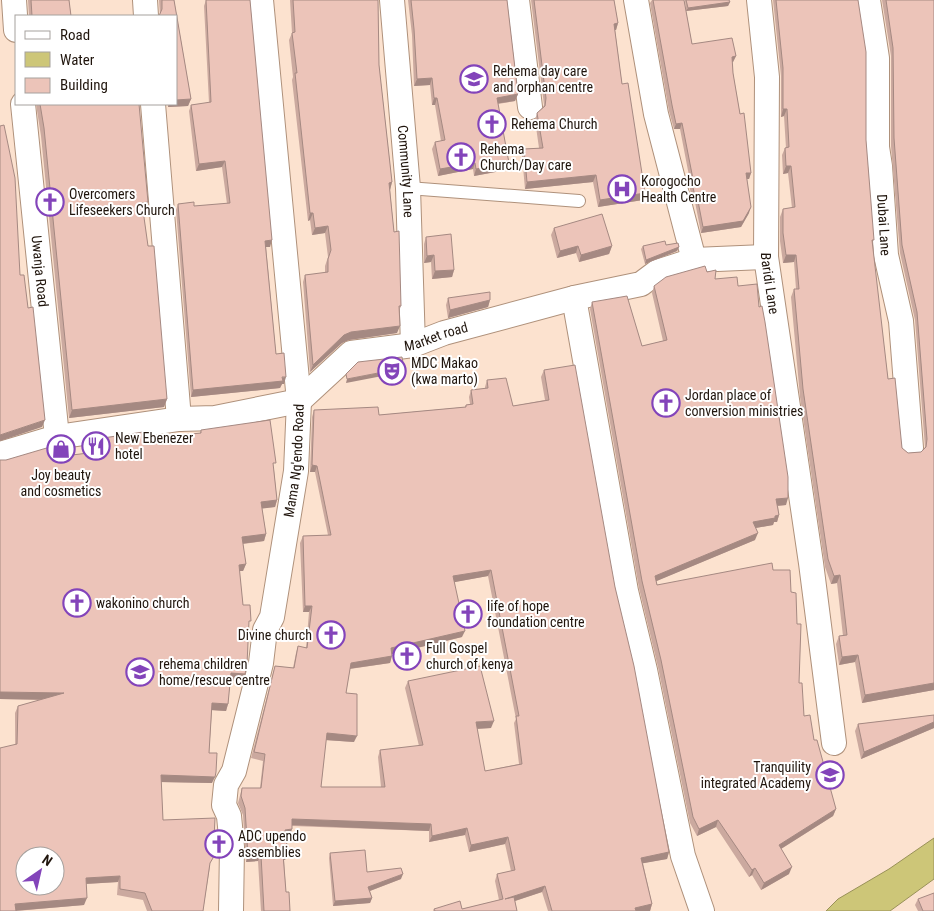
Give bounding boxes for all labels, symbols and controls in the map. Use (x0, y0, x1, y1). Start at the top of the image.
legend (15, 15, 178, 105)
text: Road (60, 26, 90, 44)
text: Water (60, 51, 95, 69)
place label: Rehema day care and orphan centre (493, 63, 593, 95)
school or university icon: Rehema day care and orphan centre (459, 64, 489, 94)
text: Building (60, 76, 108, 94)
church icon: Rehema Church (477, 109, 507, 139)
place label: Rehema Church (511, 116, 598, 132)
street label: Community Lane (395, 124, 417, 218)
place label: Rehema Church/Day care (480, 141, 572, 173)
church icon: Rehema Church/Day care (446, 142, 476, 172)
place label: Korogocho Health Centre (641, 173, 717, 205)
hospital icon: Korogocho Health Centre (607, 174, 637, 204)
place label: Overcomers Lifeseekers Church (69, 186, 175, 218)
church icon: Overcomers Lifeseekers Church (35, 187, 65, 217)
street label: Dubai Lane (874, 194, 894, 257)
street label: Uwanja Road (28, 235, 52, 308)
street label: Baridi Lane (758, 253, 782, 316)
street label: Market road (403, 319, 469, 354)
place label: MDC Makao (kwa marto) (411, 355, 478, 388)
theatre icon: MDC Makao (kwa marto) (377, 356, 407, 386)
place label: Jordan place of conversion ministries (685, 387, 803, 419)
church icon: Jordan place of conversion ministries (651, 388, 681, 418)
street label: Mama Ng'endo Road (281, 403, 307, 518)
place label: New Ebenezer hotel (115, 430, 193, 462)
restaurant icon: New Ebenezer hotel (81, 431, 111, 461)
shop icon: Joy beauty and cosmetics (46, 434, 76, 464)
place label: Joy beauty and cosmetics (21, 467, 101, 499)
church icon: wakonino church (62, 588, 92, 618)
place label: wakonino church (96, 595, 190, 611)
place label: life of hope foundation centre (487, 598, 585, 630)
church icon: life of hope foundation centre (453, 599, 483, 629)
church icon: Divine church (316, 620, 346, 650)
place label: Divine church (238, 627, 312, 643)
place label: Full Gospel church of kenya (426, 640, 513, 672)
church icon: Full Gospel church of kenya (392, 641, 422, 671)
place label: rehema children home/rescue centre (159, 656, 270, 688)
school or university icon: rehema children home/rescue centre (125, 657, 155, 687)
place label: Tranquility integrated Academy (701, 759, 811, 791)
school or university icon: Tranquility integrated Academy (815, 760, 845, 790)
place label: ADC upendo assemblies (238, 828, 306, 860)
church icon: ADC upendo assemblies (204, 829, 234, 859)
north arrow (15, 846, 65, 896)
text: N (39, 851, 55, 869)

